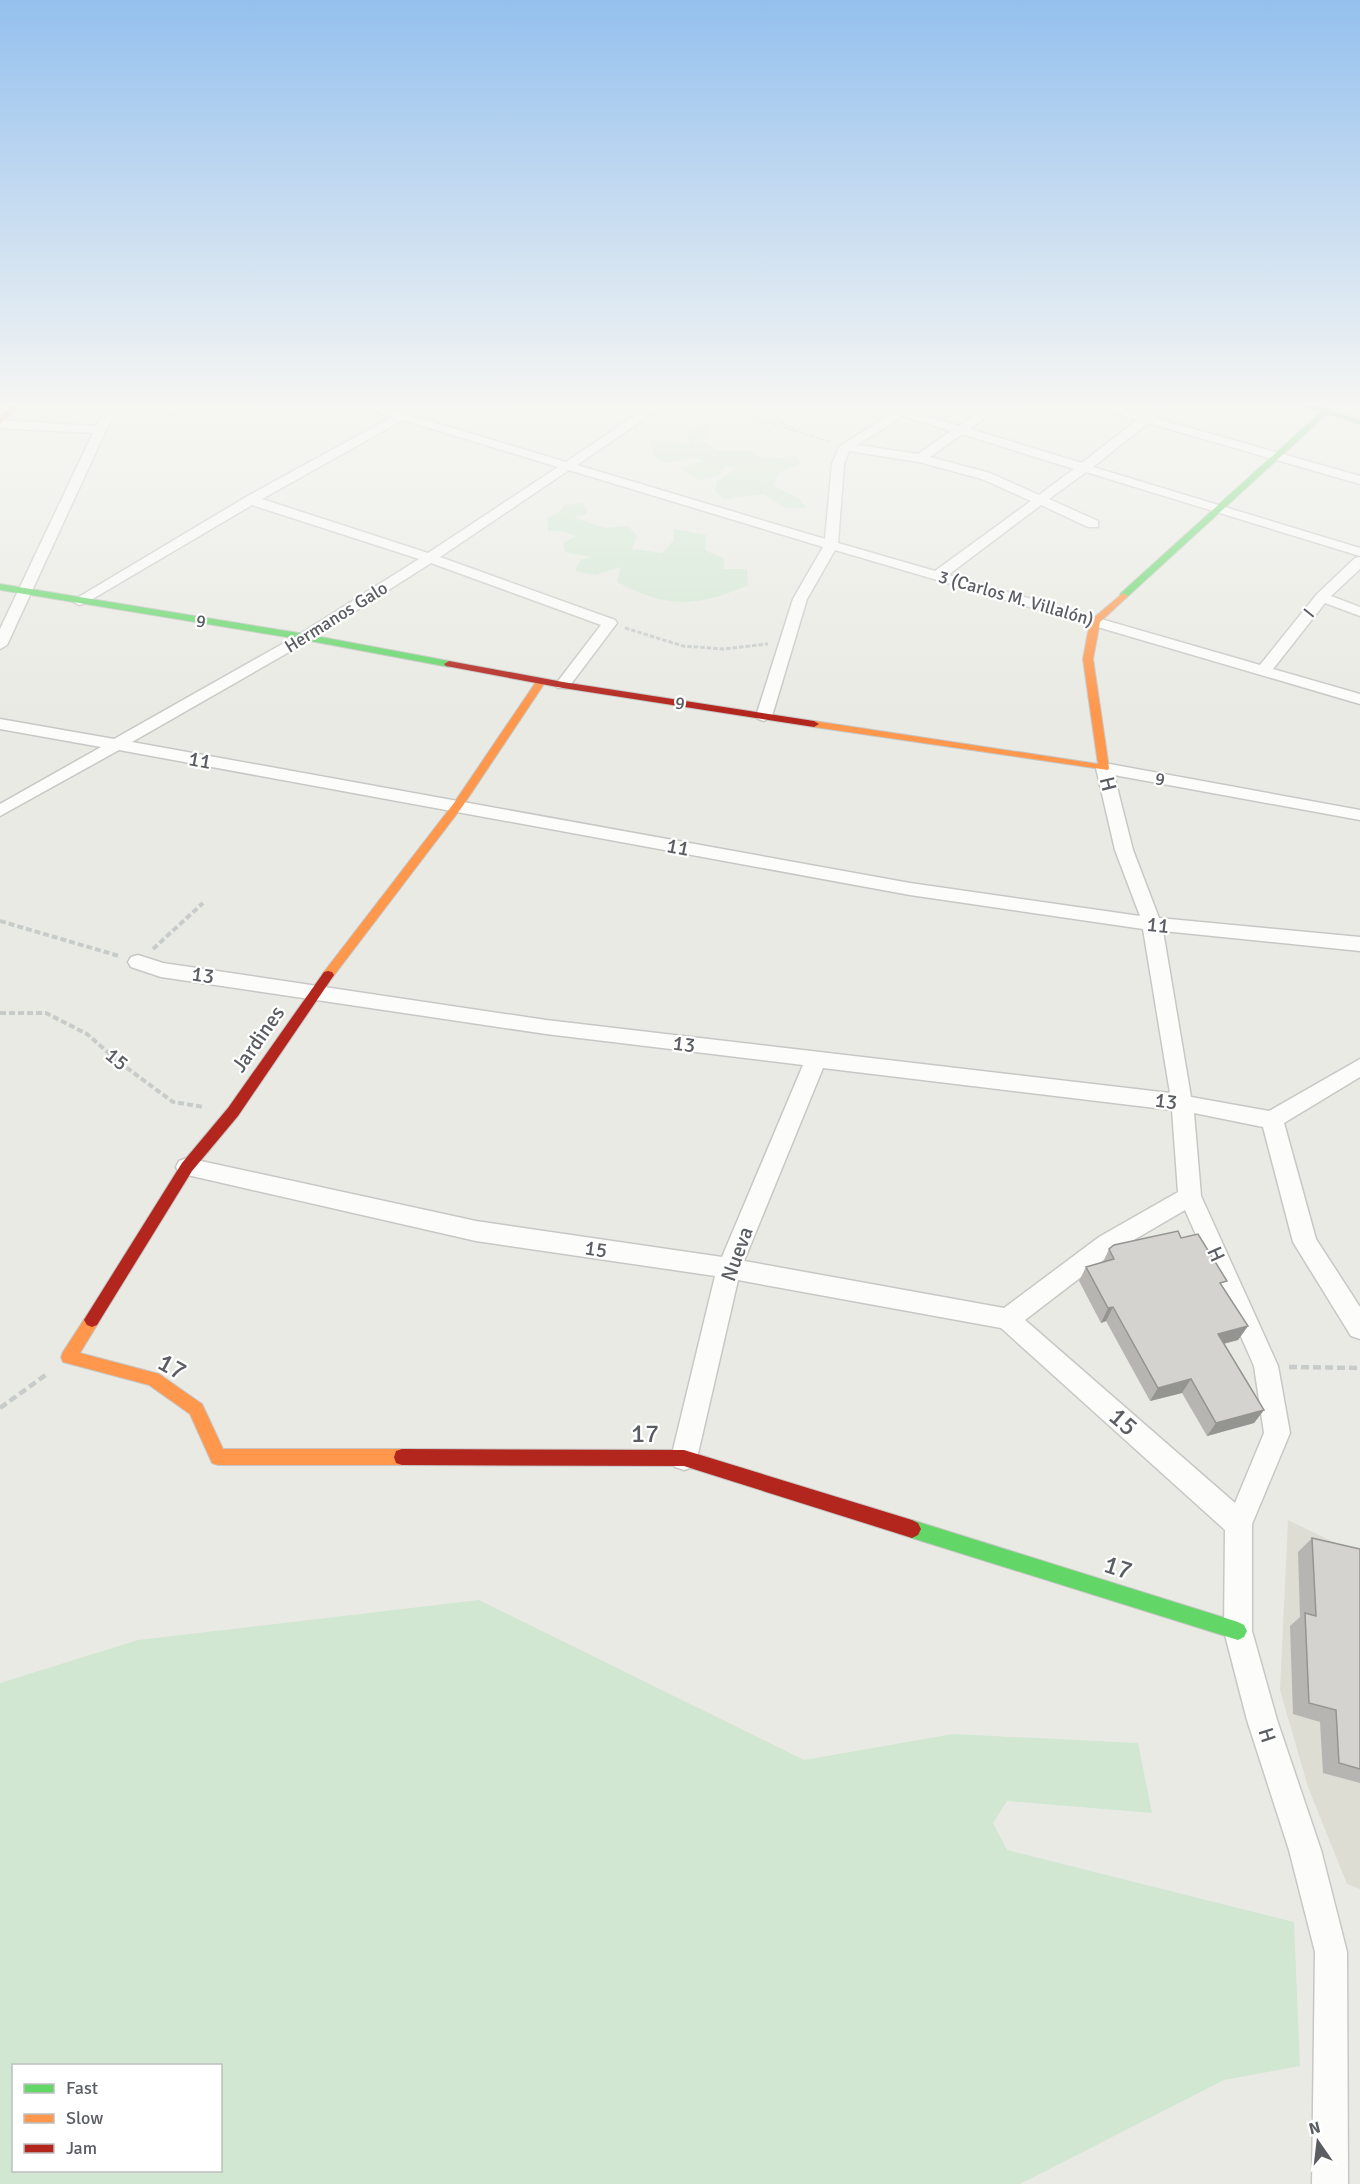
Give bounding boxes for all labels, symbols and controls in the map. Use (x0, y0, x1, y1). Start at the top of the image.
street label: 3 (Carlos M. Villalón) (936, 565, 1096, 631)
street label: Hermanos Galo (280, 577, 392, 657)
street label: I (1299, 604, 1319, 622)
street label: 9 (194, 609, 208, 633)
street label: 9 (673, 691, 687, 715)
street label: 11 (187, 745, 213, 775)
street label: 9 (1153, 767, 1167, 791)
street label: H (1094, 774, 1122, 794)
street label: 11 (664, 832, 692, 862)
street label: 11 (1145, 911, 1171, 939)
street label: 13 (190, 961, 216, 989)
street label: Jardines (226, 1001, 290, 1077)
street label: 13 (671, 1030, 697, 1058)
street label: 15 (100, 1042, 134, 1076)
street label: 13 (1153, 1087, 1179, 1115)
street label: Nueva (715, 1223, 759, 1285)
street label: 15 (583, 1235, 609, 1263)
street label: H (1201, 1242, 1231, 1266)
street label: 17 (152, 1346, 192, 1388)
street label: 15 (1102, 1401, 1144, 1443)
street label: 17 (631, 1418, 659, 1450)
street label: 17 (1100, 1548, 1136, 1588)
street label: H (1252, 1724, 1282, 1746)
legend (12, 2064, 222, 2172)
text: Fast (66, 2077, 98, 2099)
text: Slow (66, 2107, 103, 2129)
north arrow (1288, 2112, 1348, 2172)
text: N (1307, 2117, 1322, 2139)
text: Jam (66, 2137, 97, 2159)

